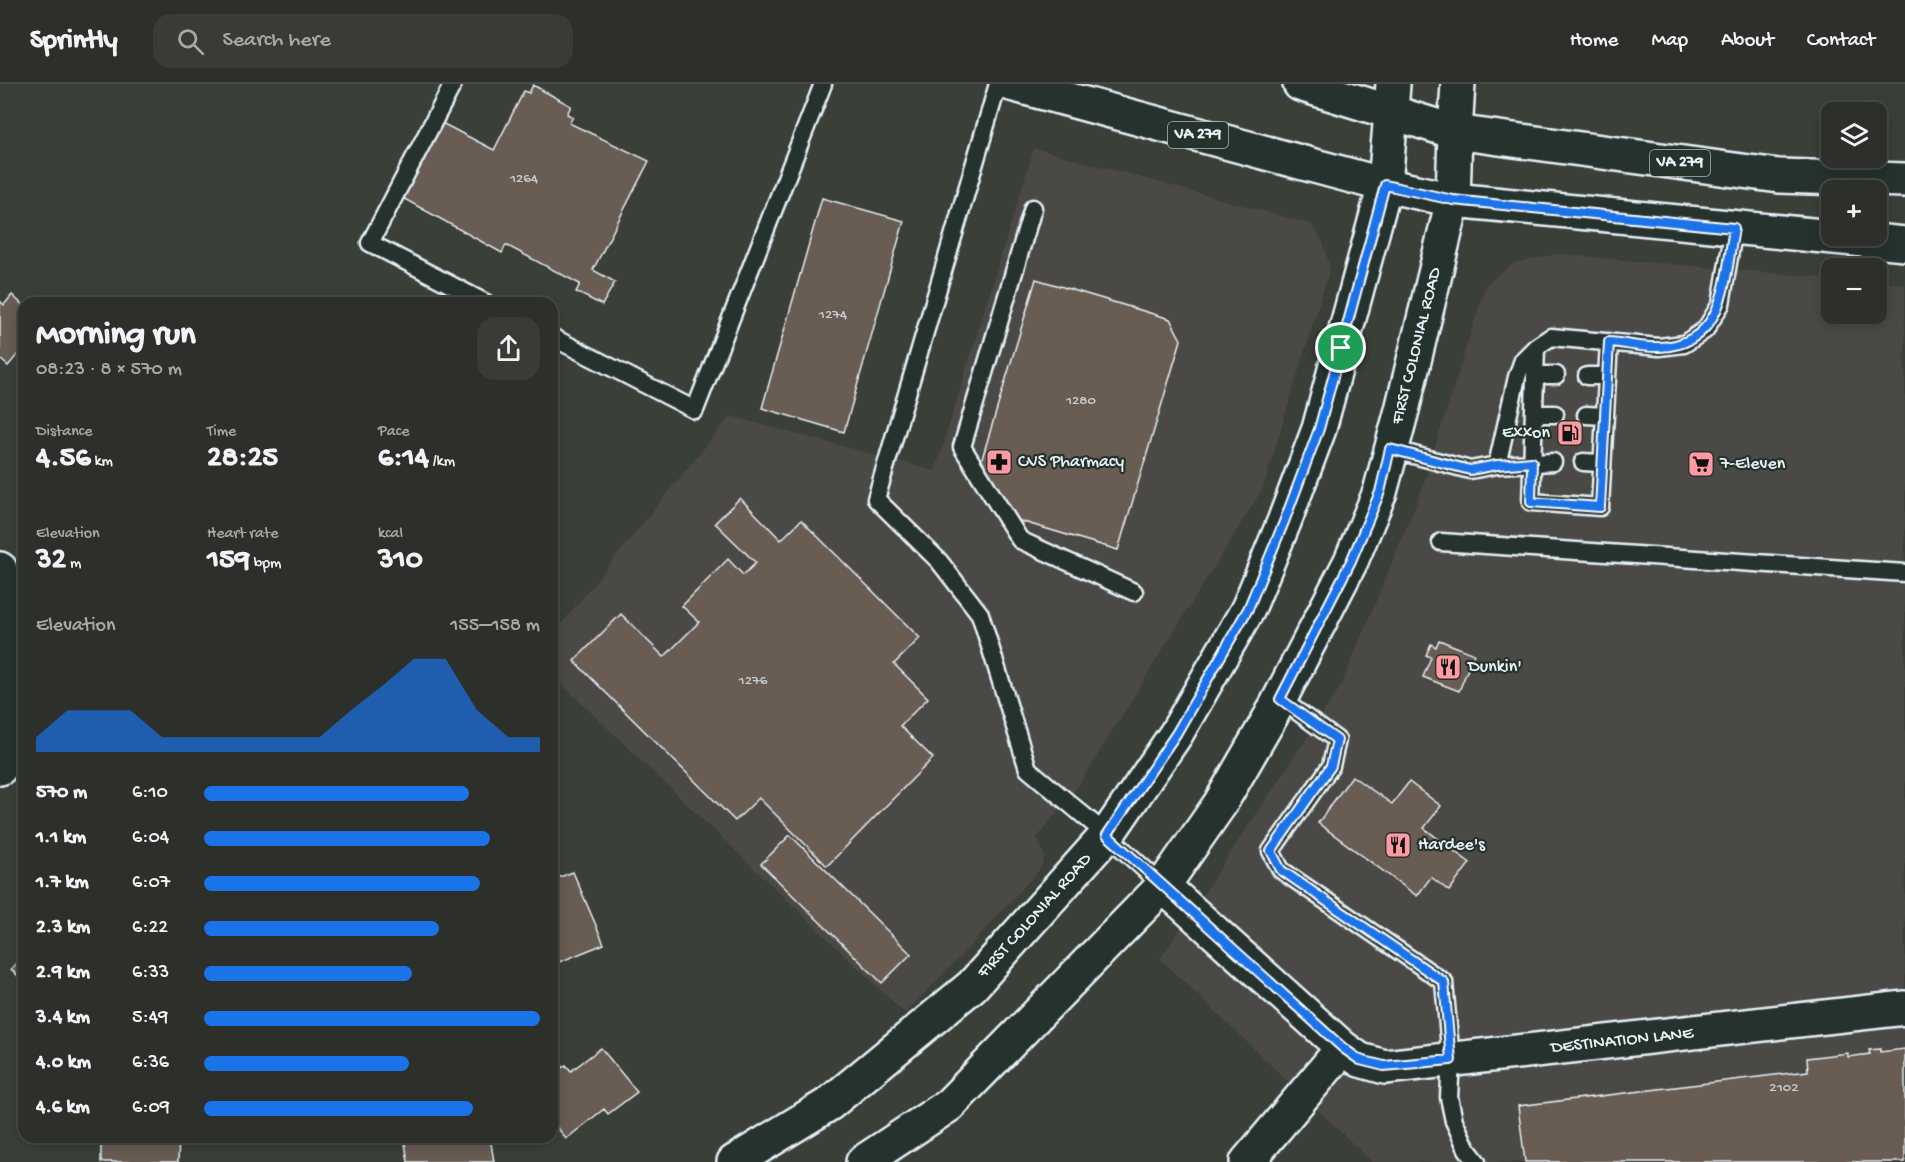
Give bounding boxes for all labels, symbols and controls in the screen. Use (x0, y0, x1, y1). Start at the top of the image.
search box (153, 14, 573, 68)
text: Sprintly (30, 25, 117, 58)
icon: search (174, 25, 207, 58)
text: Search here (222, 28, 331, 54)
text: Home (1570, 29, 1618, 54)
text: Map (1651, 29, 1688, 54)
text: About (1721, 29, 1774, 54)
text: Contact (1807, 29, 1875, 54)
map controls (1821, 102, 1887, 324)
button: layers (1821, 102, 1887, 168)
road number: VA 279 (1168, 122, 1228, 148)
road number: VA 279 (1650, 150, 1710, 176)
house number: 1264 (509, 170, 538, 188)
button: + (1821, 180, 1887, 246)
button: − (1821, 258, 1887, 324)
street label: FIRST COLONIAL ROAD (1387, 265, 1447, 427)
house number: 1274 (818, 306, 847, 324)
text: Morning run (36, 317, 196, 355)
button: share (477, 317, 540, 380)
pin (1315, 322, 1366, 373)
icon: arrive (1324, 331, 1357, 364)
text: 08:23 · 8 × 570 m (36, 359, 182, 382)
house number: 1280 (1065, 392, 1097, 410)
fuel station icon: Exxon (1555, 418, 1585, 448)
text: Distance (36, 423, 93, 442)
text: Time (207, 423, 236, 442)
text: Pace (378, 423, 409, 442)
place label: Exxon (1502, 423, 1550, 444)
text: 4.56 (36, 442, 91, 477)
text: 28:25 (207, 442, 278, 477)
text: 6:14 (378, 442, 429, 477)
pharmacy icon: CVS Pharmacy (984, 447, 1014, 477)
supermarket icon: 7-Eleven (1686, 449, 1716, 479)
place label: CVS Pharmacy (1018, 452, 1124, 473)
text: km (91, 453, 113, 472)
text: /km (429, 453, 455, 472)
place label: 7-Eleven (1719, 454, 1786, 475)
text: Elevation (36, 525, 100, 544)
text: Heart rate (207, 525, 279, 544)
text: kcal (378, 525, 403, 544)
text: 32 (36, 544, 66, 579)
text: 159 (207, 544, 250, 579)
text: 310 (378, 544, 423, 579)
text: m (66, 555, 81, 574)
text: bpm (250, 555, 281, 574)
text: Elevation (36, 615, 116, 638)
text: 155–158 m (450, 615, 540, 638)
restaurant icon: Dunkin' (1433, 652, 1463, 682)
place label: Dunkin' (1467, 657, 1522, 678)
house number: 1276 (738, 672, 768, 690)
text: 570 m (36, 782, 87, 805)
text: 6:10 (132, 782, 168, 805)
text: 1.1 km (36, 827, 86, 850)
text: 6:04 (132, 827, 169, 850)
restaurant icon: Hardee's (1383, 830, 1413, 860)
place label: Hardee's (1418, 835, 1486, 856)
street label: FIRST COLONIAL ROAD (973, 849, 1097, 983)
text: 1.7 km (36, 872, 89, 895)
text: 6:07 (132, 872, 170, 895)
text: 2.3 km (36, 917, 90, 940)
text: 6:22 (132, 917, 168, 940)
text: 2.9 km (36, 962, 90, 985)
text: 6:33 (132, 962, 169, 985)
text: 3.4 km (36, 1007, 90, 1030)
text: 5:49 (132, 1007, 168, 1030)
street label: DESTINATION LANE (1549, 1023, 1695, 1059)
text: 4.0 km (36, 1052, 91, 1075)
text: 6:36 (132, 1052, 169, 1075)
house number: 2102 (1769, 1079, 1799, 1097)
text: 4.6 km (36, 1097, 90, 1120)
text: 6:09 (132, 1097, 170, 1120)

